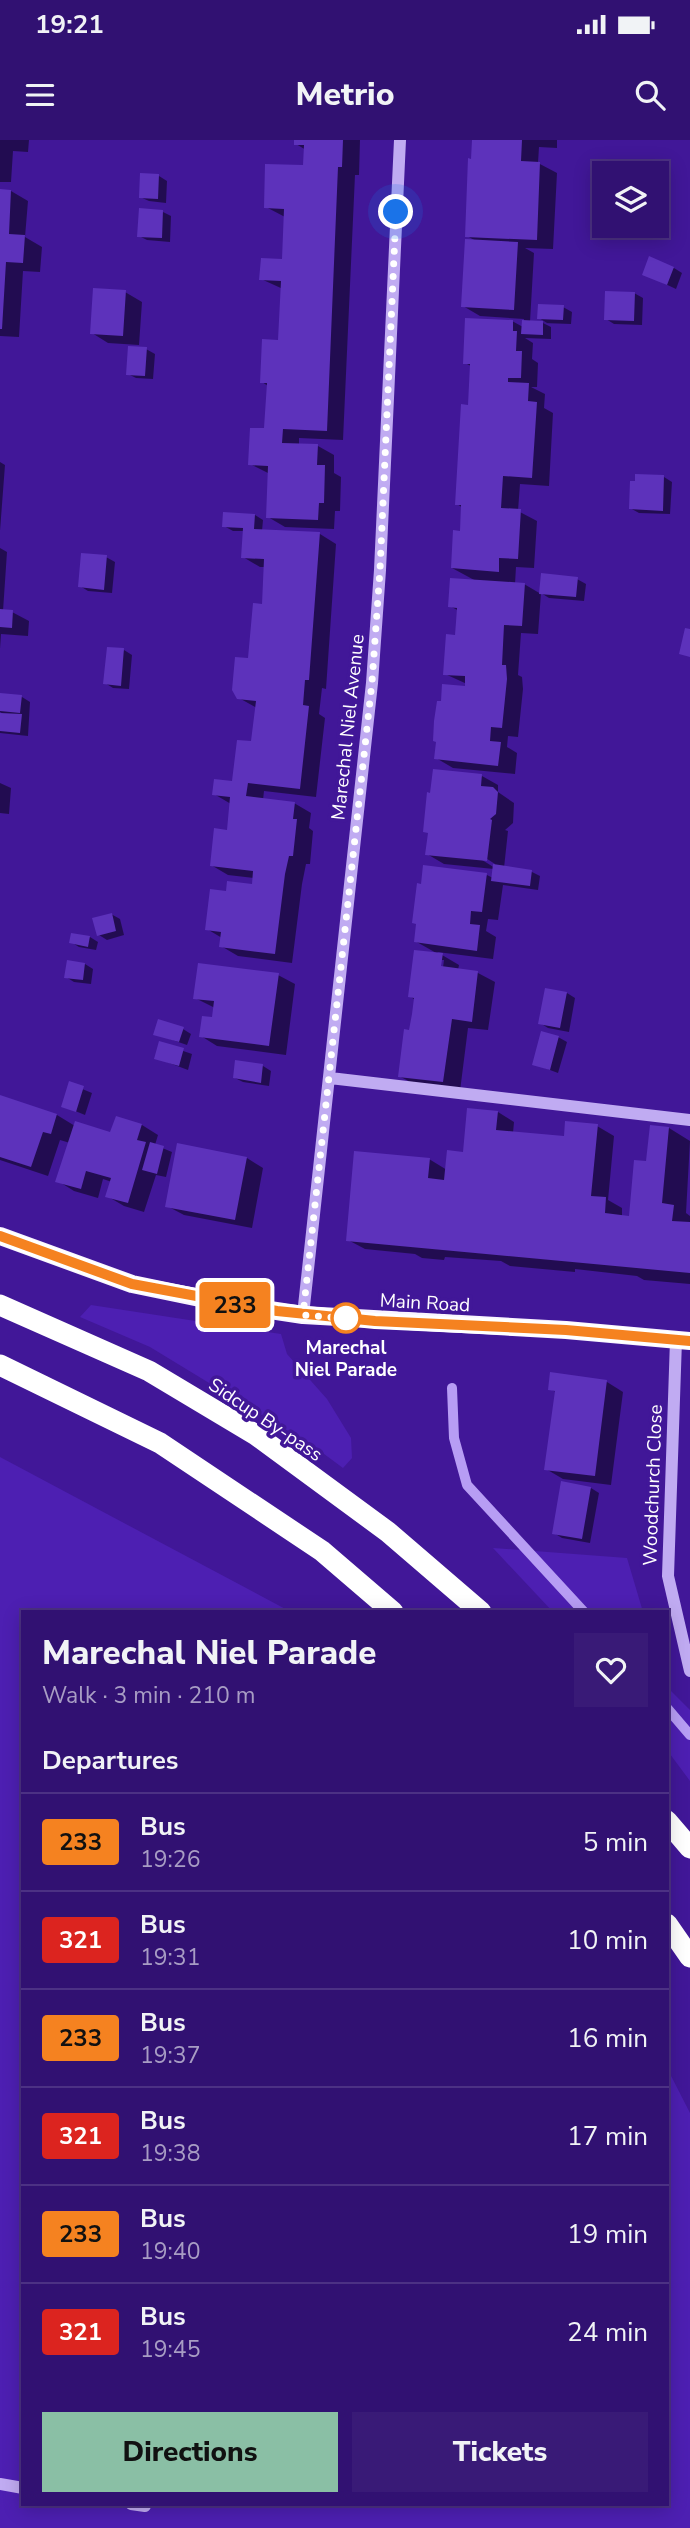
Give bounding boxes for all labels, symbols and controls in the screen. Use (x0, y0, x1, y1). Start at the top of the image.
text: 19:21 (35, 7, 104, 42)
text: Metrio (295, 73, 395, 116)
icon: menu (21, 76, 59, 114)
icon: search (631, 76, 669, 114)
map controls (592, 161, 669, 238)
button: layers (592, 161, 669, 238)
your location (378, 194, 413, 229)
street label: Marechal Niel Avenue (325, 633, 371, 821)
line badge: 233 (195, 1282, 275, 1328)
street label: Main Road (379, 1288, 471, 1318)
text: 233 (213, 1289, 257, 1321)
marker: Marechal Niel Parade (331, 1303, 361, 1333)
place label: Marechal Niel Parade (295, 1335, 397, 1383)
street label: Sidcup By-pass (203, 1372, 328, 1468)
street label: Woodchurch Close (637, 1404, 669, 1566)
text: Marechal Niel Parade (42, 1631, 376, 1676)
button: heart (574, 1633, 648, 1707)
text: Walk · 3 min · 210 m (42, 1680, 255, 1711)
text: Departures (42, 1743, 178, 1778)
text: Bus (140, 1809, 186, 1844)
text: 5 min (583, 1825, 648, 1860)
text: 233 (59, 1826, 102, 1858)
text: 19:26 (140, 1844, 200, 1875)
text: Bus (140, 1907, 186, 1942)
text: 10 min (567, 1923, 648, 1958)
text: 321 (59, 1924, 102, 1956)
text: 19:31 (140, 1942, 200, 1973)
text: Bus (140, 2005, 186, 2040)
text: 16 min (567, 2021, 648, 2056)
text: 233 (59, 2022, 102, 2054)
text: 19:37 (140, 2040, 200, 2071)
text: Bus (140, 2103, 186, 2138)
text: 17 min (567, 2119, 648, 2154)
text: 321 (59, 2120, 102, 2152)
text: 19:38 (140, 2138, 200, 2169)
text: Bus (140, 2201, 186, 2236)
text: 19 min (567, 2217, 648, 2252)
text: 233 (59, 2218, 102, 2250)
text: 19:40 (140, 2236, 200, 2267)
text: Bus (140, 2299, 186, 2334)
text: 24 min (567, 2315, 648, 2350)
text: 321 (59, 2316, 102, 2348)
text: 19:45 (140, 2334, 200, 2365)
button: Directions (42, 2412, 338, 2492)
button: Tickets (352, 2412, 648, 2492)

